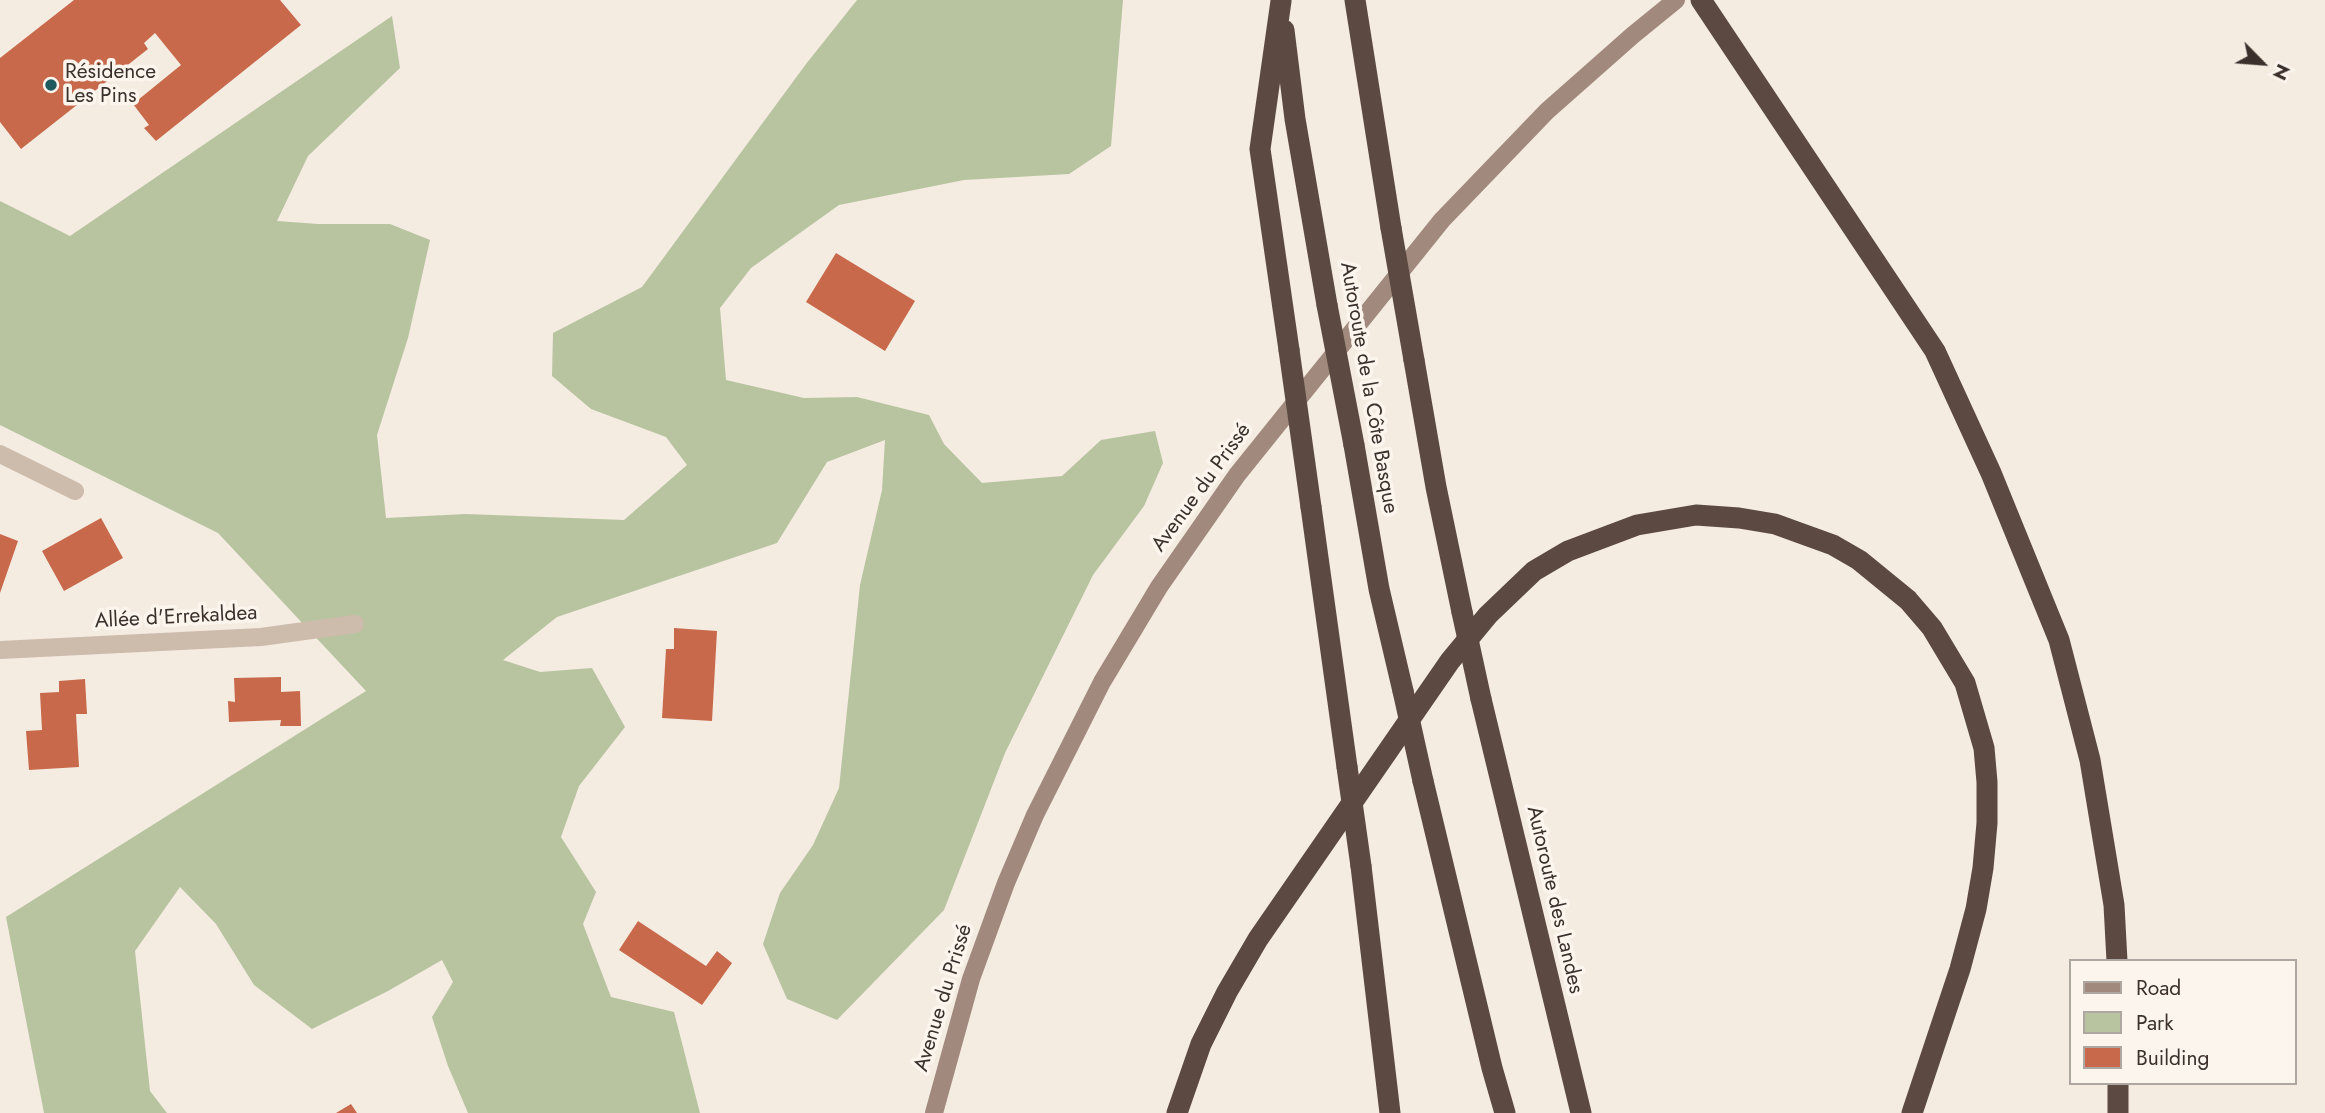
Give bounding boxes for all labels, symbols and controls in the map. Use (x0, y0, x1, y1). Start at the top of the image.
north arrow (2227, 28, 2297, 98)
place label: Résidence Les Pins (65, 60, 156, 110)
text: N (2266, 60, 2297, 85)
marker: Résidence Les Pins (43, 77, 59, 93)
street label: Autoroute de la Côte Basque (1333, 260, 1403, 516)
street label: Avenue du Prissé (1147, 419, 1257, 557)
street label: Allée d'Errekaldea (94, 601, 258, 635)
street label: Autoroute des Landes (1520, 804, 1588, 996)
street label: Avenue du Prissé (910, 921, 978, 1075)
legend (2070, 959, 2297, 1085)
text: Road (2136, 973, 2181, 1003)
text: Park (2136, 1008, 2173, 1038)
text: Building (2136, 1043, 2209, 1073)

